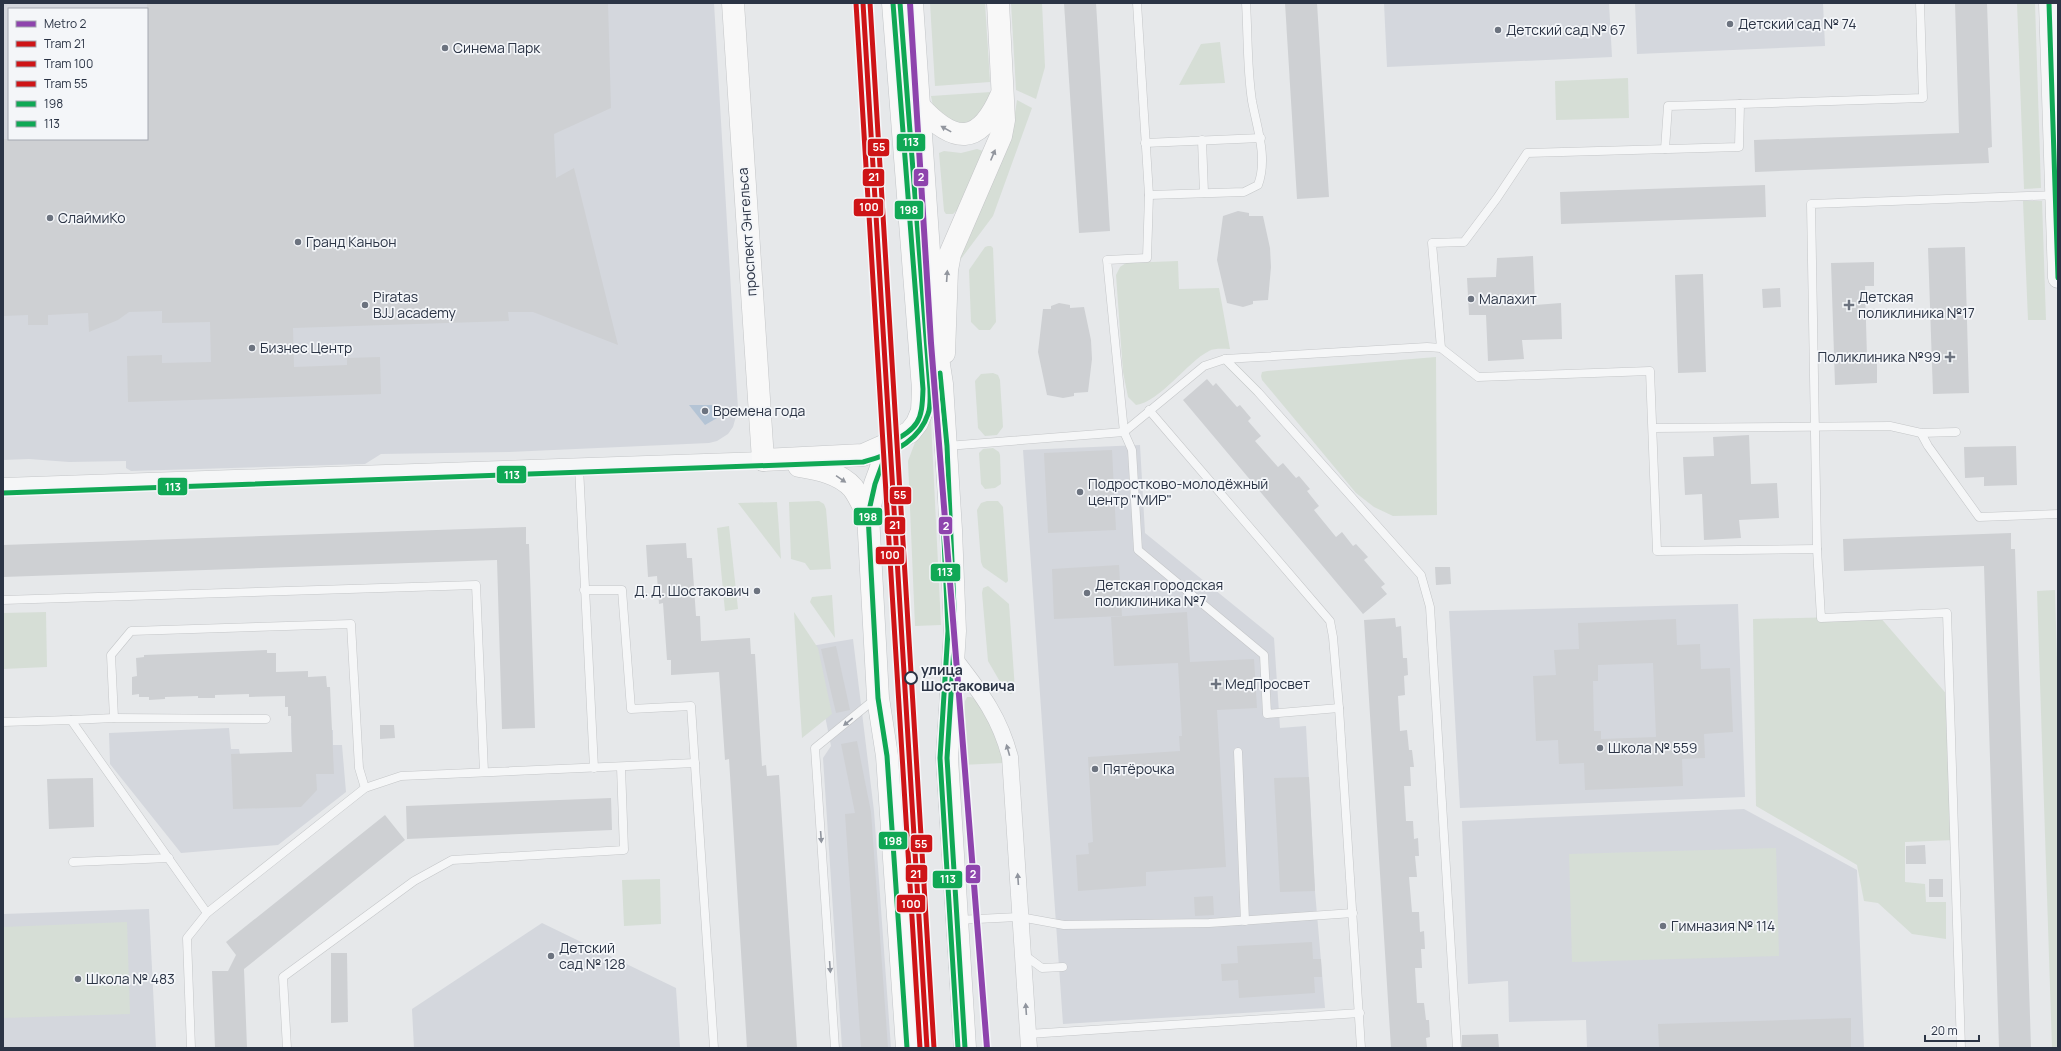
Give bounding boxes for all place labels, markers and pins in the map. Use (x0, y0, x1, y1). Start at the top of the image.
place label: Детский сад № 74 (1738, 14, 1856, 33)
marker: Детский сад № 74 (1725, 19, 1735, 29)
place label: Детский сад № 67 (1506, 20, 1625, 39)
marker: Детский сад № 67 (1493, 25, 1503, 35)
place label: Синема Парк (453, 38, 541, 57)
marker: Синема Парк (440, 43, 450, 53)
place label: СлаймиКо (58, 208, 126, 227)
marker: СлаймиКо (45, 213, 55, 223)
place label: Гранд Каньон (306, 232, 397, 251)
marker: Гранд Каньон (293, 237, 303, 247)
place label: Piratas BJJ academy (373, 287, 456, 322)
place label: Детская поликлиника №17 (1858, 287, 1975, 322)
place label: Малахит (1479, 289, 1537, 308)
marker: Малахит (1466, 294, 1476, 304)
marker: Детская поликлиника №17 (1843, 299, 1855, 311)
marker: Piratas BJJ academy (360, 300, 370, 310)
place label: Бизнес Центр (260, 338, 352, 357)
marker: Бизнес Центр (247, 343, 257, 353)
place label: Поликлиника №99 (1818, 347, 1941, 366)
marker: Поликлиника №99 (1944, 351, 1956, 363)
place label: Времена года (713, 401, 805, 420)
marker: Времена года (700, 406, 710, 416)
place label: Подростково-молодёжный центр "МИР" (1088, 474, 1268, 509)
marker: Подростково-молодёжный центр "МИР" (1075, 487, 1085, 497)
place label: Детская городская поликлиника №7 (1095, 575, 1223, 610)
place label: Д. Д. Шостакович (634, 581, 749, 600)
marker: Д. Д. Шостакович (752, 586, 762, 596)
marker: Детская городская поликлиника №7 (1082, 588, 1092, 598)
place label: улица Шостаковича (921, 660, 1015, 695)
marker: улица Шостаковича (904, 671, 918, 685)
place label: МедПросвет (1225, 674, 1310, 693)
marker: МедПросвет (1210, 678, 1222, 690)
place label: Школа № 559 (1608, 738, 1698, 757)
marker: Школа № 559 (1595, 743, 1605, 753)
place label: Пятёрочка (1103, 759, 1175, 778)
marker: Пятёрочка (1090, 764, 1100, 774)
place label: Гимназия № 114 (1671, 916, 1775, 935)
marker: Гимназия № 114 (1658, 921, 1668, 931)
place label: Детский сад № 128 (559, 938, 626, 973)
marker: Детский сад № 128 (546, 951, 556, 961)
place label: Школа № 483 (86, 969, 175, 988)
marker: Школа № 483 (73, 974, 83, 984)

